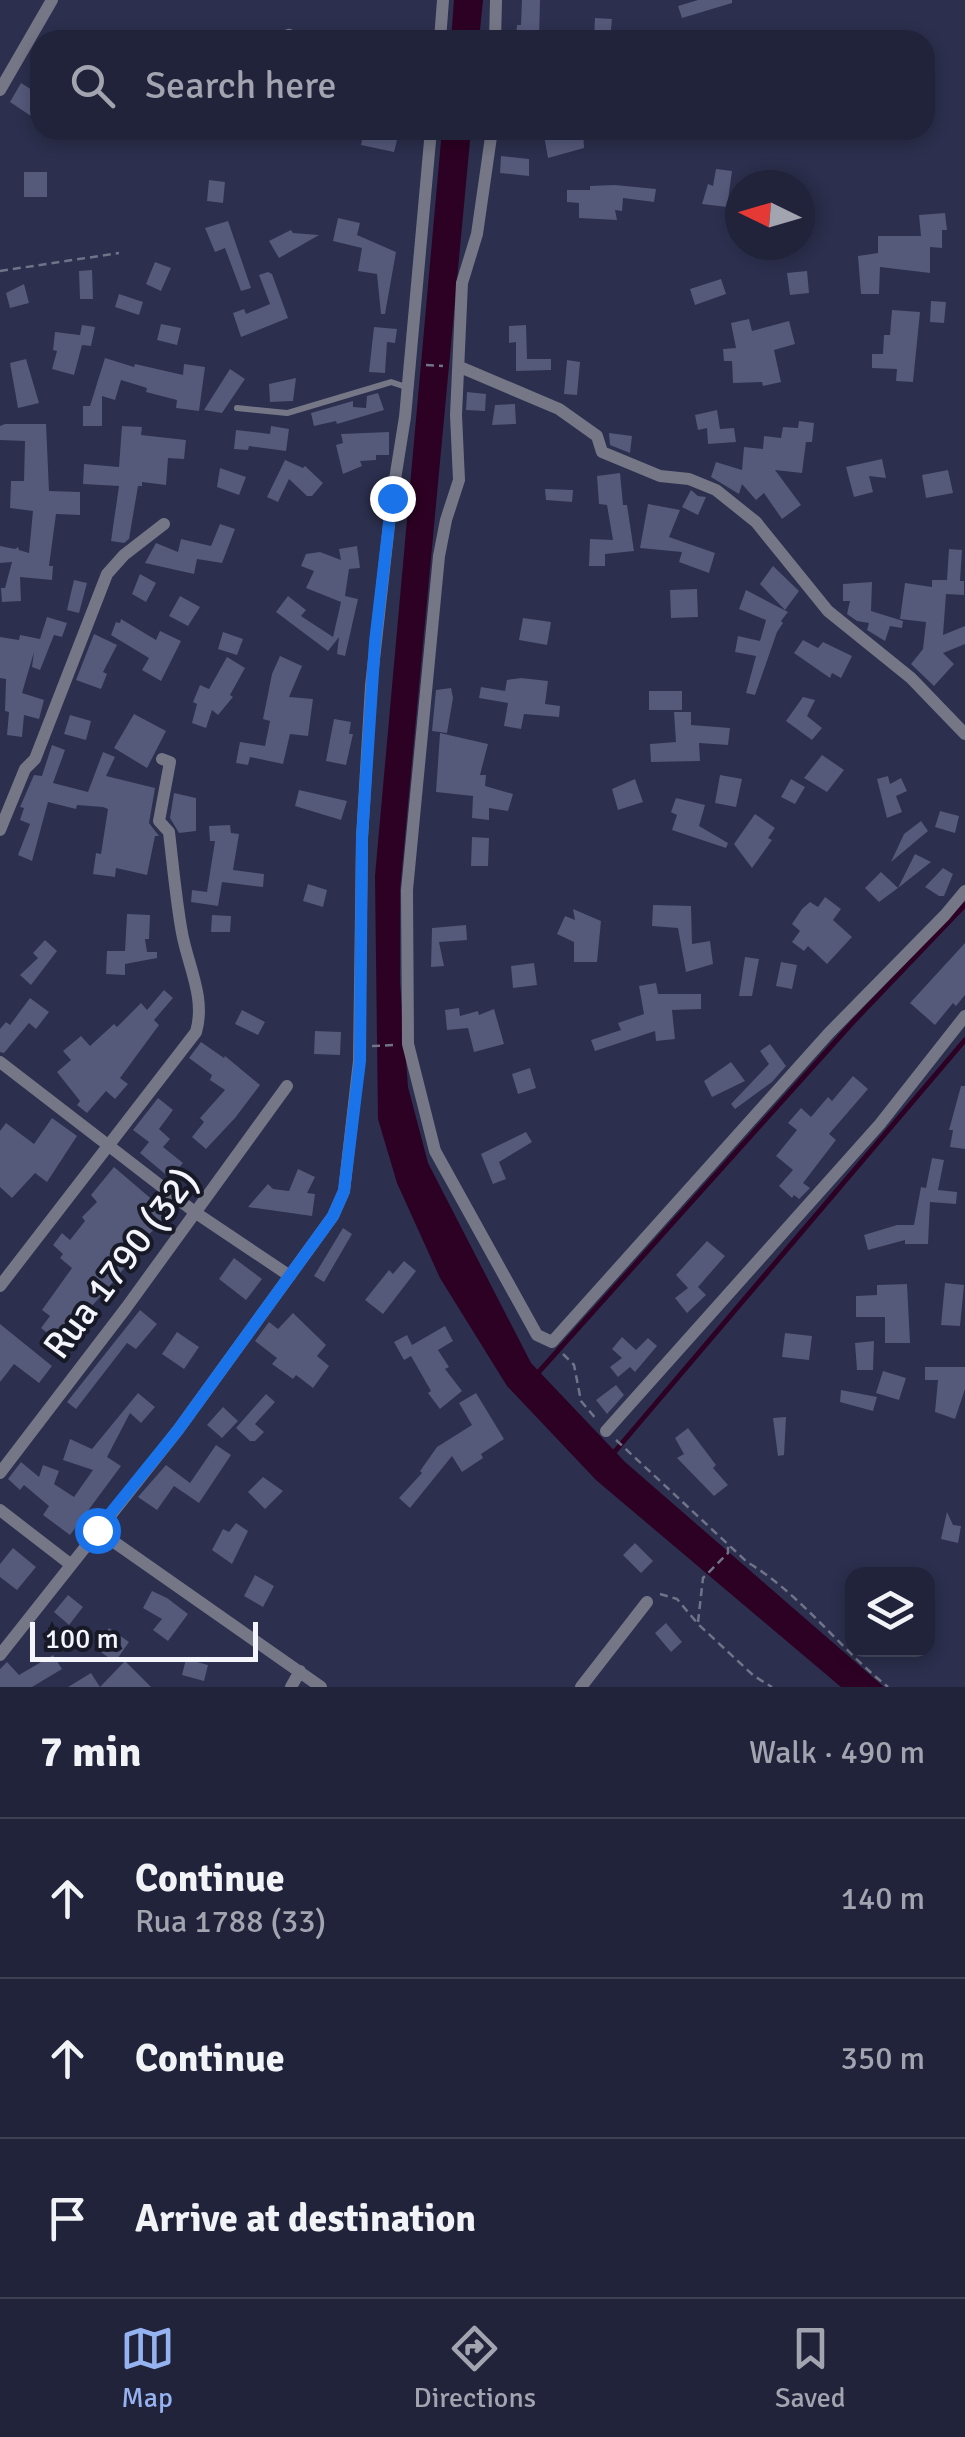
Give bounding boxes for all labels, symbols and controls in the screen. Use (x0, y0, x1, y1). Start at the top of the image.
search box (30, 30, 935, 140)
icon: search (65, 58, 120, 113)
text: Search here (145, 62, 337, 109)
north arrow (725, 170, 815, 260)
route end (370, 476, 416, 522)
street label: Rua 1790 (32) (33, 1158, 208, 1368)
route start (75, 1508, 121, 1554)
map controls (845, 1567, 935, 1657)
button: layers (845, 1567, 935, 1657)
scale bar (30, 1617, 258, 1662)
text: 100 m (45, 1622, 119, 1656)
text: 7 min (40, 1727, 141, 1778)
text: Walk · 490 m (749, 1733, 925, 1772)
text: Continue (135, 1855, 285, 1902)
icon: ahead (40, 1871, 95, 1926)
text: 140 m (841, 1879, 925, 1918)
text: Rua 1788 (33) (135, 1902, 326, 1941)
icon: ahead (40, 2031, 95, 2086)
text: Continue (135, 2035, 285, 2082)
text: 350 m (841, 2039, 925, 2078)
icon: arrive (40, 2191, 95, 2246)
text: Arrive at destination (135, 2195, 476, 2242)
tab: Map (120, 2321, 175, 2415)
tab: Directions (414, 2321, 536, 2415)
tab: Saved (775, 2321, 845, 2415)

